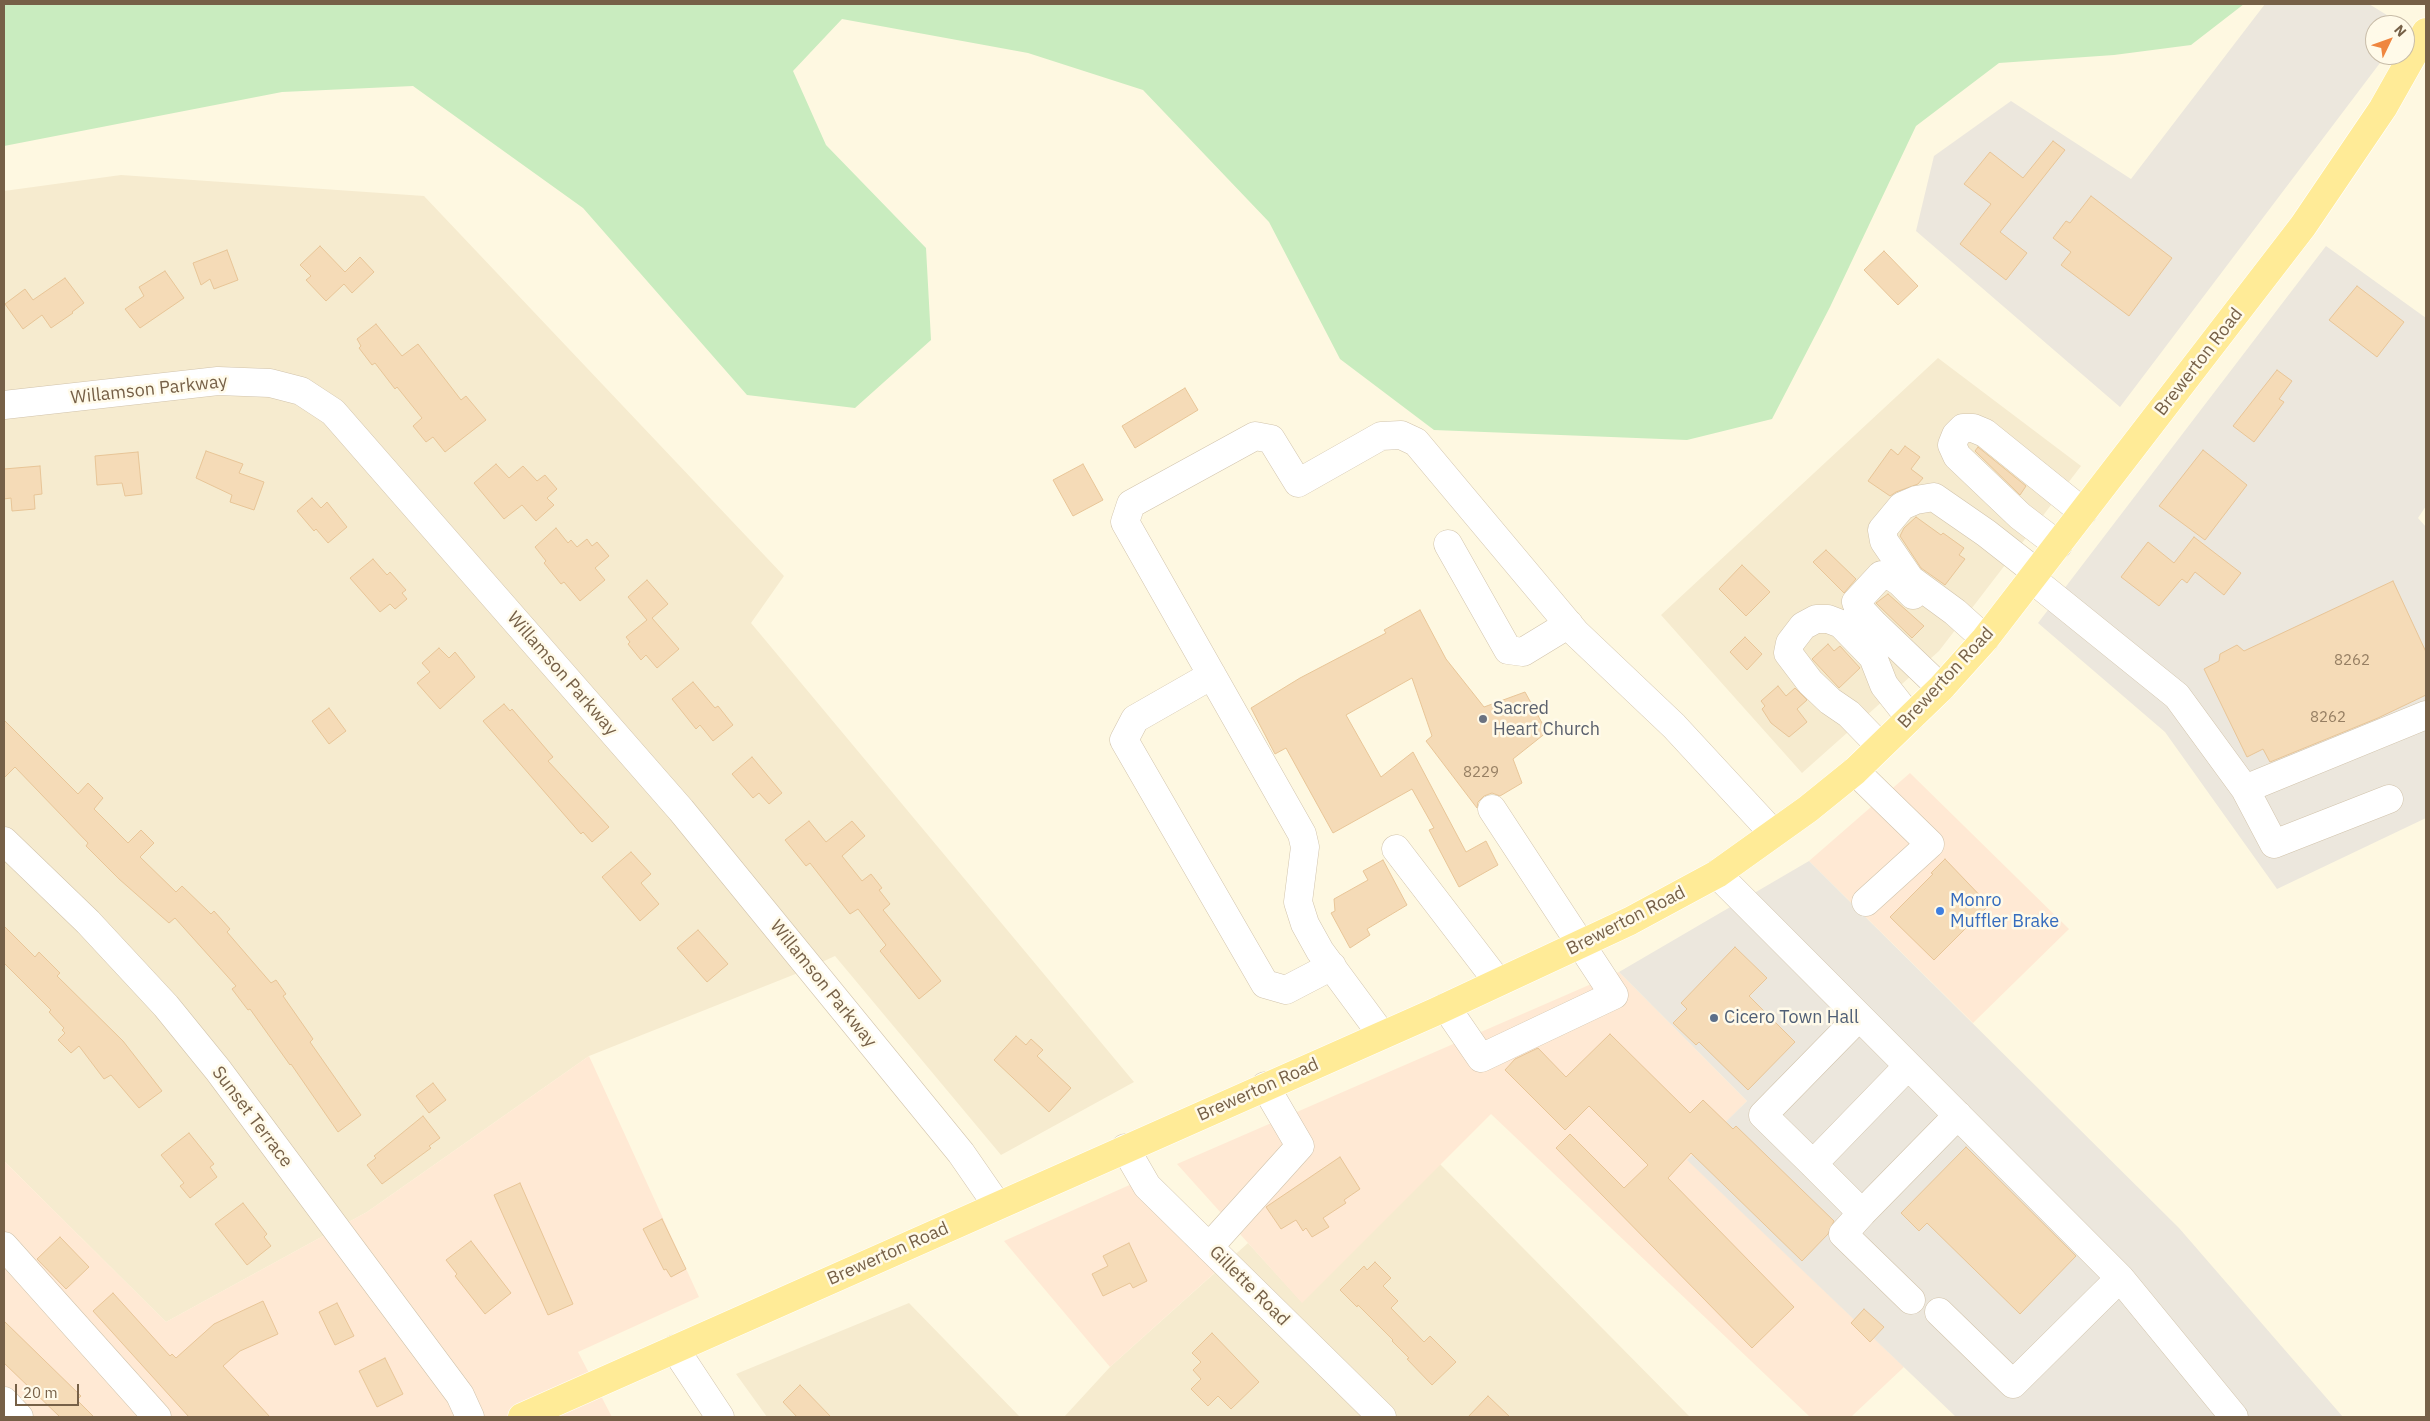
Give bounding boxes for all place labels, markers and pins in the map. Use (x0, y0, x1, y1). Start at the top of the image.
place label: Sacred Heart Church (1493, 698, 1600, 741)
marker: Sacred Heart Church (1477, 713, 1489, 725)
place label: Monro Muffler Brake (1950, 890, 2059, 932)
marker: Monro Muffler Brake (1934, 905, 1946, 917)
place label: Cicero Town Hall (1724, 1007, 1859, 1029)
marker: Cicero Town Hall (1708, 1012, 1720, 1024)

